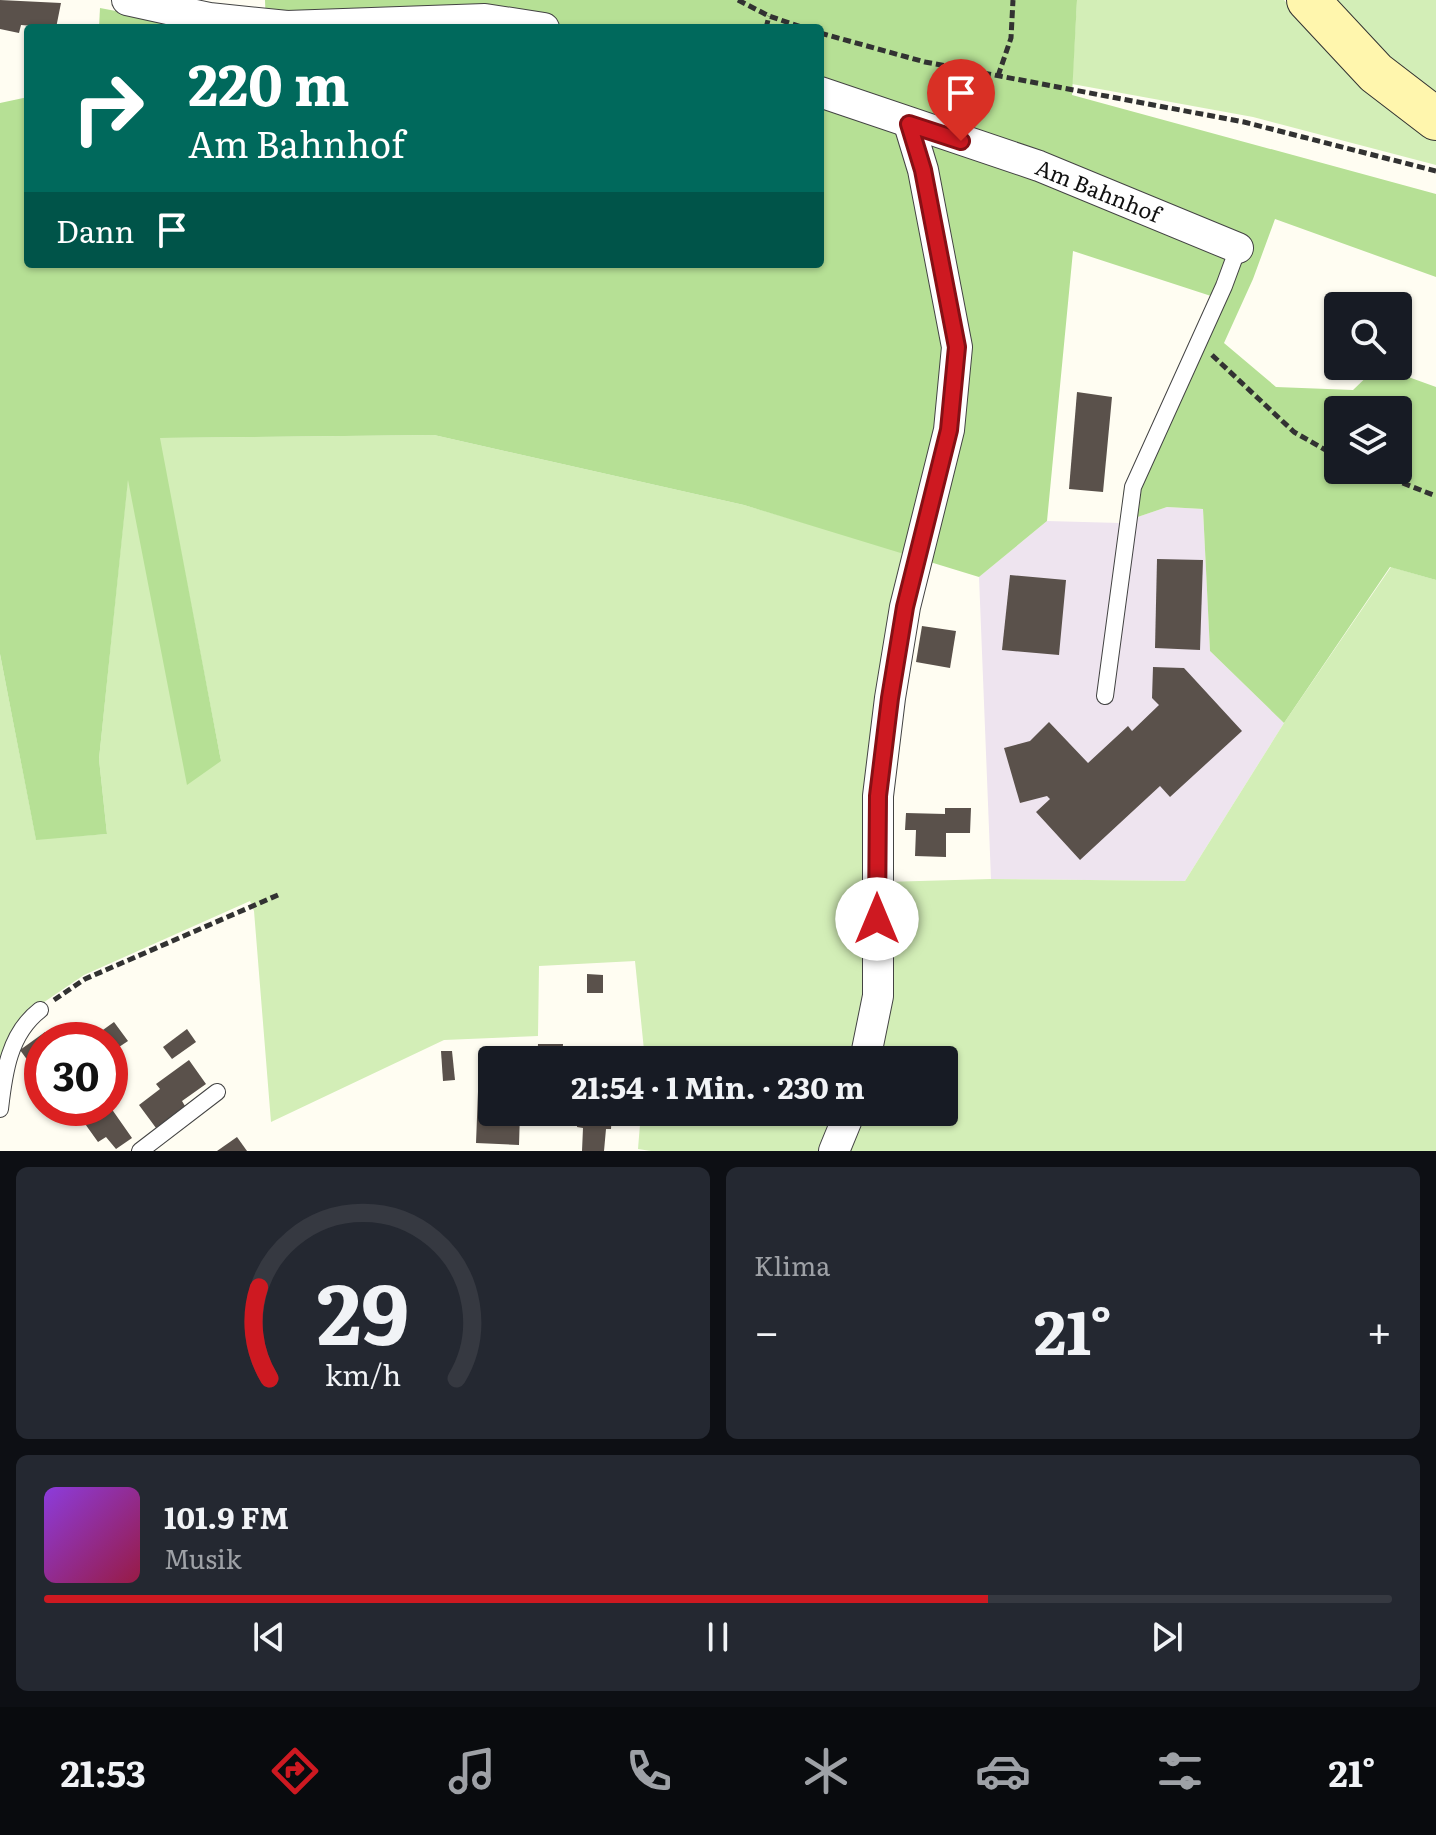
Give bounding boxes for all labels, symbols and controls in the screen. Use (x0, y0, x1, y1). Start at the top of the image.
text: 220 m (188, 40, 350, 123)
icon: right (56, 56, 160, 160)
pin (927, 59, 995, 141)
icon: arrive (939, 71, 983, 115)
text: Am Bahnhof (188, 116, 405, 169)
street label: Am Bahnhof (1031, 149, 1168, 230)
text: Dann (56, 208, 134, 252)
icon: arrive (150, 208, 194, 252)
map controls (1324, 292, 1412, 484)
button: search (1324, 292, 1412, 380)
button: layers (1324, 396, 1412, 484)
position arrow (835, 877, 919, 961)
speed limit sign: 30 (24, 1022, 128, 1126)
text: 21:54 · 1 Min. · 230 m (571, 1064, 865, 1108)
text: Klima (754, 1245, 830, 1284)
text: 29 (317, 1247, 409, 1371)
text: 21° (1034, 1284, 1112, 1373)
text: − (754, 1296, 780, 1362)
text: + (1366, 1296, 1392, 1362)
text: km/h (325, 1352, 401, 1395)
text: 101.9 FM (164, 1494, 289, 1538)
text: Musik (164, 1538, 242, 1577)
icon: previous (247, 1615, 291, 1659)
icon: pause (696, 1615, 740, 1659)
icon: next (1145, 1615, 1189, 1659)
icon: directions (267, 1743, 323, 1799)
icon: music (444, 1743, 500, 1799)
icon: phone (621, 1743, 677, 1799)
icon: climate (798, 1743, 854, 1799)
icon: car (975, 1743, 1031, 1799)
icon: filters (1152, 1743, 1208, 1799)
text: 21:53 (60, 1745, 146, 1798)
text: 21° (1329, 1745, 1375, 1798)

